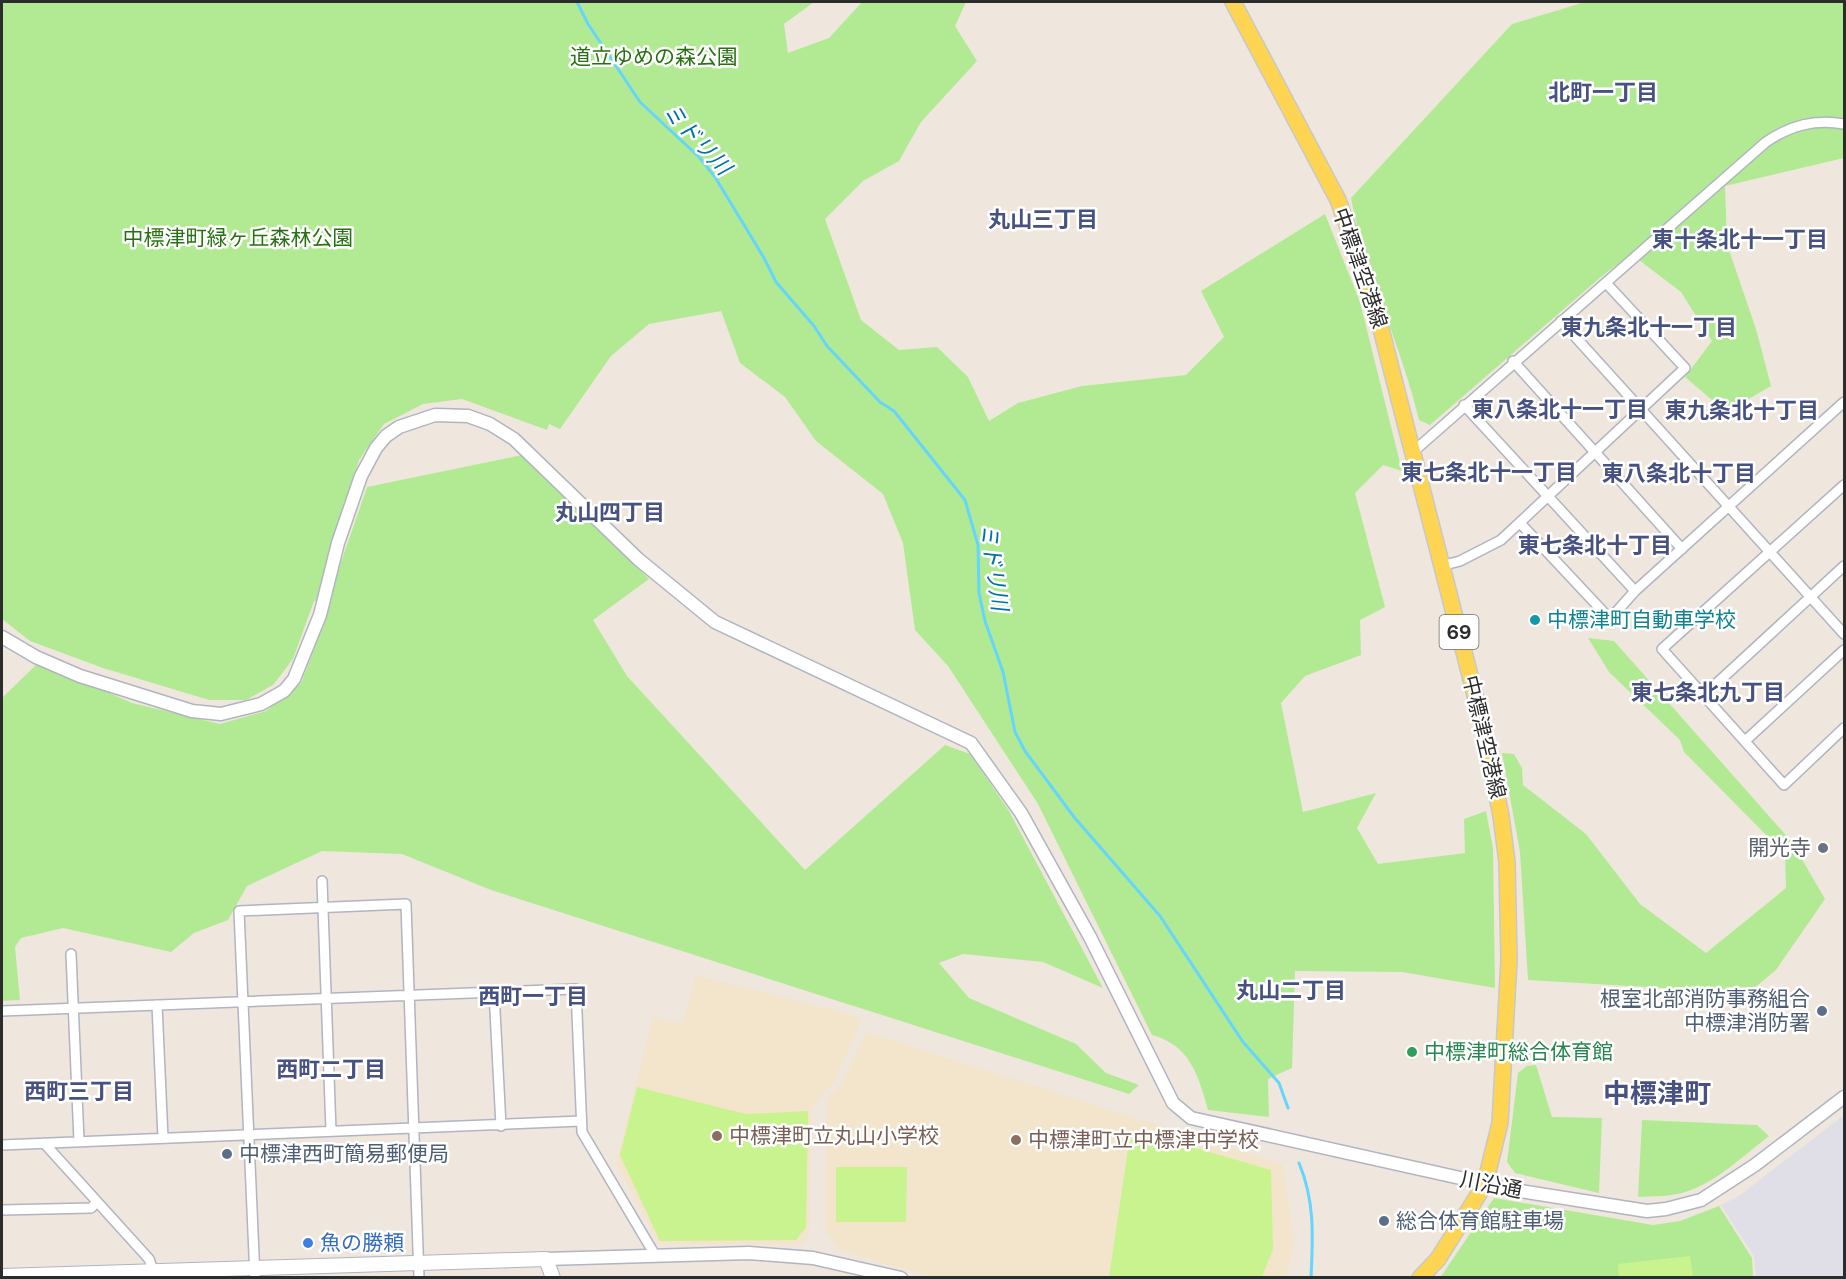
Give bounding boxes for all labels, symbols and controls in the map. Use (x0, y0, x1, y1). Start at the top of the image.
park label: 道立ゆめの森公園 (570, 43, 738, 71)
district label: 北町一丁目 (1548, 78, 1658, 107)
water label: ミドリ川 (656, 97, 739, 183)
street label: 中標津空港線 (1326, 204, 1394, 332)
district label: 丸山三丁目 (988, 205, 1098, 234)
park label: 中標津町緑ヶ丘森林公園 (123, 224, 354, 252)
district label: 東十条北十一丁目 (1652, 225, 1828, 254)
district label: 東九条北十一丁目 (1561, 313, 1737, 342)
district label: 東八条北十一丁目 (1472, 395, 1648, 424)
district label: 東九条北十丁目 (1665, 396, 1819, 425)
district label: 東七条北十一丁目 (1401, 458, 1577, 487)
district label: 東八条北十丁目 (1602, 459, 1756, 488)
district label: 丸山四丁目 (555, 498, 665, 527)
water label: ミドリ川 (974, 521, 1015, 615)
district label: 東七条北十丁目 (1518, 531, 1672, 560)
place label: 中標津町自動車学校 (1547, 606, 1736, 634)
marker: 中標津町自動車学校 (1528, 613, 1542, 627)
road number: 69 (1440, 615, 1478, 649)
street label: 中標津空港線 (1456, 672, 1512, 802)
district label: 東七条北九丁目 (1631, 678, 1785, 707)
place label: 開光寺 (1748, 834, 1811, 862)
marker: 開光寺 (1816, 841, 1830, 855)
district label: 丸山二丁目 (1236, 976, 1346, 1005)
district label: 西町一丁目 (478, 982, 588, 1011)
place label: 根室北部消防事務組合 中標津消防署 (1600, 985, 1810, 1037)
marker: 根室北部消防事務組合 中標津消防署 (1815, 1004, 1829, 1018)
place label: 中標津町総合体育館 (1424, 1038, 1613, 1066)
marker: 中標津町総合体育館 (1405, 1045, 1419, 1059)
district label: 西町二丁目 (276, 1055, 386, 1084)
district label: 中標津町 (1603, 1076, 1711, 1111)
district label: 西町三丁目 (24, 1077, 134, 1106)
place label: 中標津町立丸山小学校 (729, 1122, 939, 1150)
place label: 中標津町立中標津中学校 (1028, 1126, 1259, 1154)
marker: 中標津町立丸山小学校 (710, 1129, 724, 1143)
marker: 中標津町立中標津中学校 (1009, 1133, 1023, 1147)
place label: 中標津西町簡易郵便局 (239, 1140, 449, 1168)
marker: 中標津西町簡易郵便局 (220, 1147, 234, 1161)
street label: 川沿通 (1457, 1165, 1525, 1205)
place label: 総合体育館駐車場 (1396, 1207, 1564, 1235)
marker: 総合体育館駐車場 (1377, 1214, 1391, 1228)
place label: 魚の勝頼 (320, 1229, 404, 1257)
marker: 魚の勝頼 (301, 1236, 315, 1250)

